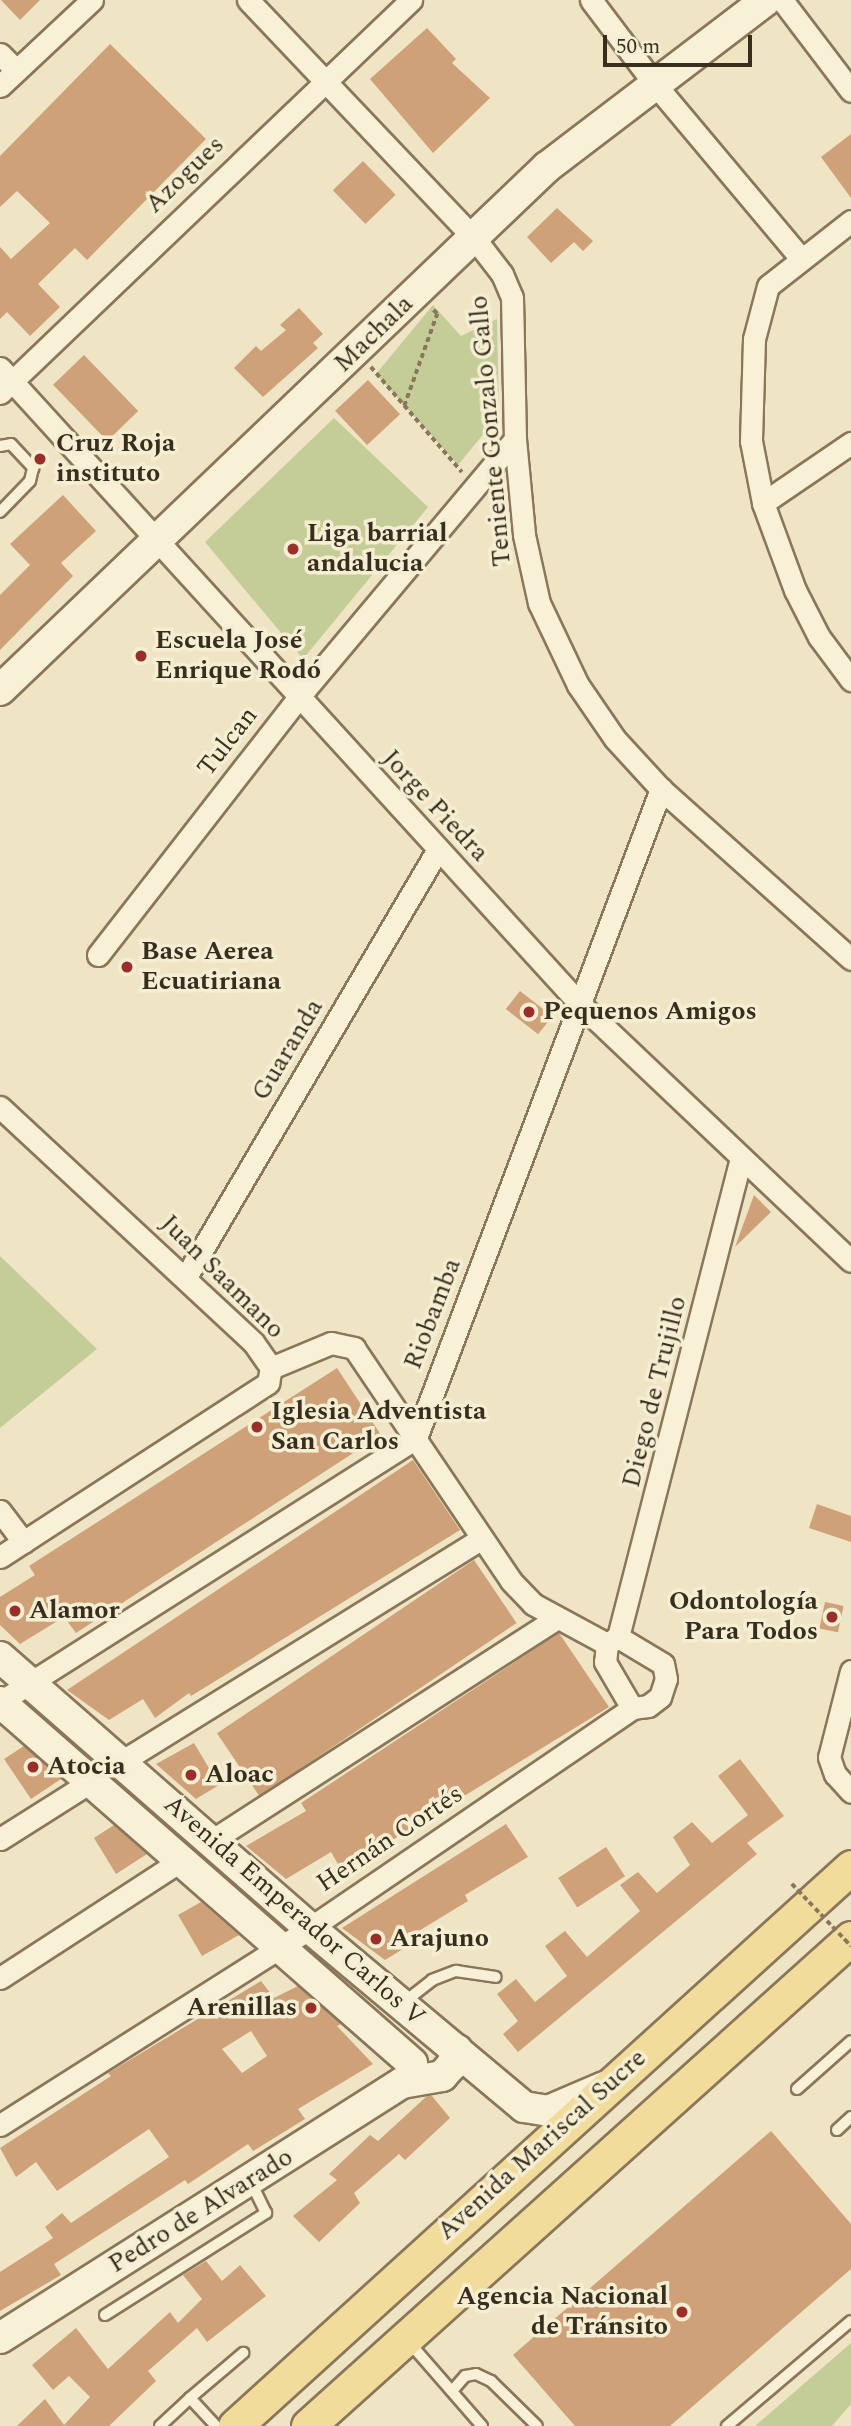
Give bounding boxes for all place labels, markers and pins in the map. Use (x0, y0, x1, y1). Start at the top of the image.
place label: Cruz Roja instituto (56, 428, 175, 490)
marker: Cruz Roja instituto (30, 449, 50, 469)
place label: Liga barrial andalucia (307, 518, 448, 580)
marker: Liga barrial andalucia (285, 541, 301, 557)
place label: Escuela José Enrique Rodó (155, 625, 321, 686)
marker: Escuela José Enrique Rodó (133, 648, 149, 664)
place label: Base Aerea Ecuatiriana (141, 936, 281, 998)
marker: Base Aerea Ecuatiriana (119, 959, 135, 975)
place label: Pequenos Amigos (543, 996, 757, 1028)
marker: Pequenos Amigos (521, 1004, 537, 1020)
place label: Iglesia Adventista San Carlos (271, 1396, 486, 1458)
marker: Iglesia Adventista San Carlos (249, 1419, 265, 1435)
place label: Odontología Para Todos (669, 1586, 818, 1648)
place label: Alamor (29, 1595, 120, 1627)
marker: Alamor (7, 1603, 23, 1619)
marker: Odontología Para Todos (824, 1609, 840, 1625)
place label: Atocia (47, 1751, 126, 1783)
marker: Atocia (25, 1759, 41, 1775)
place label: Aloac (205, 1759, 274, 1791)
marker: Aloac (183, 1767, 199, 1783)
place label: Arajuno (390, 1923, 489, 1955)
marker: Arajuno (368, 1931, 384, 1947)
place label: Arenillas (187, 1992, 297, 2024)
marker: Arenillas (303, 2000, 319, 2016)
place label: Agencia Nacional de Tránsito (457, 2281, 668, 2342)
marker: Agencia Nacional de Tránsito (674, 2304, 690, 2320)

